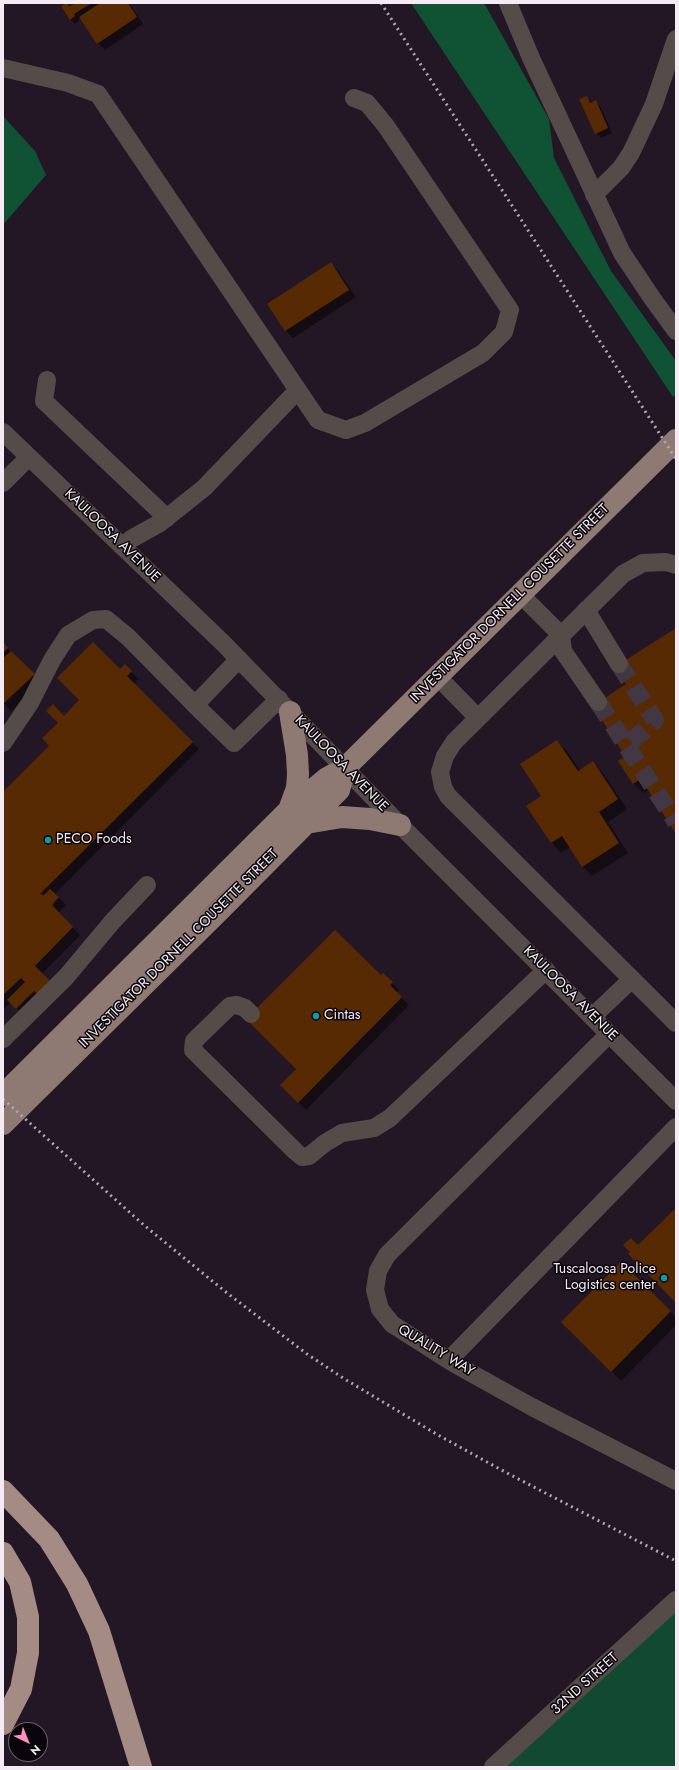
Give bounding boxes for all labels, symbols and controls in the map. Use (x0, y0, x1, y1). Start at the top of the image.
street label: KAULOOSA AVENUE (60, 486, 164, 586)
street label: INVESTIGATOR DORNELL COUSETTE STREET (407, 501, 613, 707)
street label: KAULOOSA AVENUE (291, 712, 391, 816)
place label: PECO Foods (56, 832, 132, 848)
marker: PECO Foods (43, 835, 53, 845)
street label: INVESTIGATOR DORNELL COUSETTE STREET (76, 846, 282, 1052)
street label: KAULOOSA AVENUE (519, 943, 621, 1045)
place label: Cintas (324, 1008, 360, 1024)
marker: Cintas (311, 1011, 321, 1021)
place label: Tuscaloosa Police Logistics center (553, 1262, 656, 1294)
marker: Tuscaloosa Police Logistics center (659, 1273, 669, 1283)
street label: QUALITY WAY (395, 1322, 477, 1380)
street label: 32ND STREET (548, 1650, 622, 1718)
north arrow (8, 1722, 48, 1762)
text: N (27, 1741, 44, 1759)

